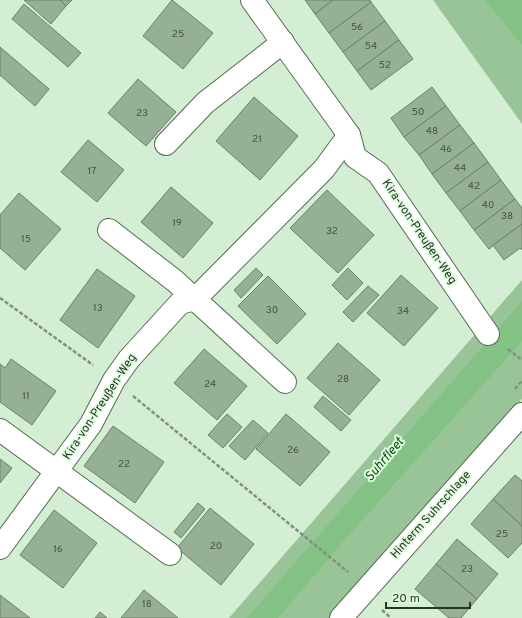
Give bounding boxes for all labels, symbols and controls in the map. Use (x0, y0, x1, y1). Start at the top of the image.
house number: 56 (351, 21, 363, 34)
house number: 25 (172, 28, 184, 41)
house number: 54 (365, 40, 377, 53)
house number: 52 (379, 59, 391, 72)
house number: 50 (412, 106, 424, 119)
house number: 23 (136, 107, 148, 120)
house number: 48 (426, 125, 438, 138)
house number: 21 (252, 133, 262, 146)
house number: 46 (440, 143, 452, 156)
house number: 44 (454, 162, 466, 175)
house number: 17 (88, 165, 96, 178)
street label: Kira-von-Preußen-Weg (378, 176, 460, 288)
house number: 42 (468, 180, 480, 193)
house number: 40 (482, 199, 494, 212)
house number: 38 (501, 210, 513, 223)
house number: 19 (172, 217, 182, 230)
house number: 32 (326, 225, 338, 238)
house number: 15 (21, 233, 31, 246)
house number: 13 (93, 302, 103, 315)
house number: 30 (266, 304, 278, 317)
house number: 34 (397, 305, 409, 318)
street label: Kira-von-Preußen-Weg (60, 351, 140, 463)
house number: 28 (337, 373, 349, 386)
house number: 24 (204, 378, 216, 391)
house number: 11 (22, 390, 30, 403)
water label: Suhrfleet (362, 434, 409, 485)
house number: 26 (287, 444, 299, 457)
house number: 22 (118, 458, 130, 471)
street label: Hinterm Suhrschlage (387, 468, 475, 562)
house number: 25 (496, 528, 508, 541)
house number: 20 (210, 540, 222, 553)
house number: 16 (53, 543, 63, 556)
house number: 23 (461, 563, 473, 576)
scale bar (386, 584, 470, 610)
text: 20 m (392, 591, 420, 607)
house number: 18 (142, 598, 152, 611)

